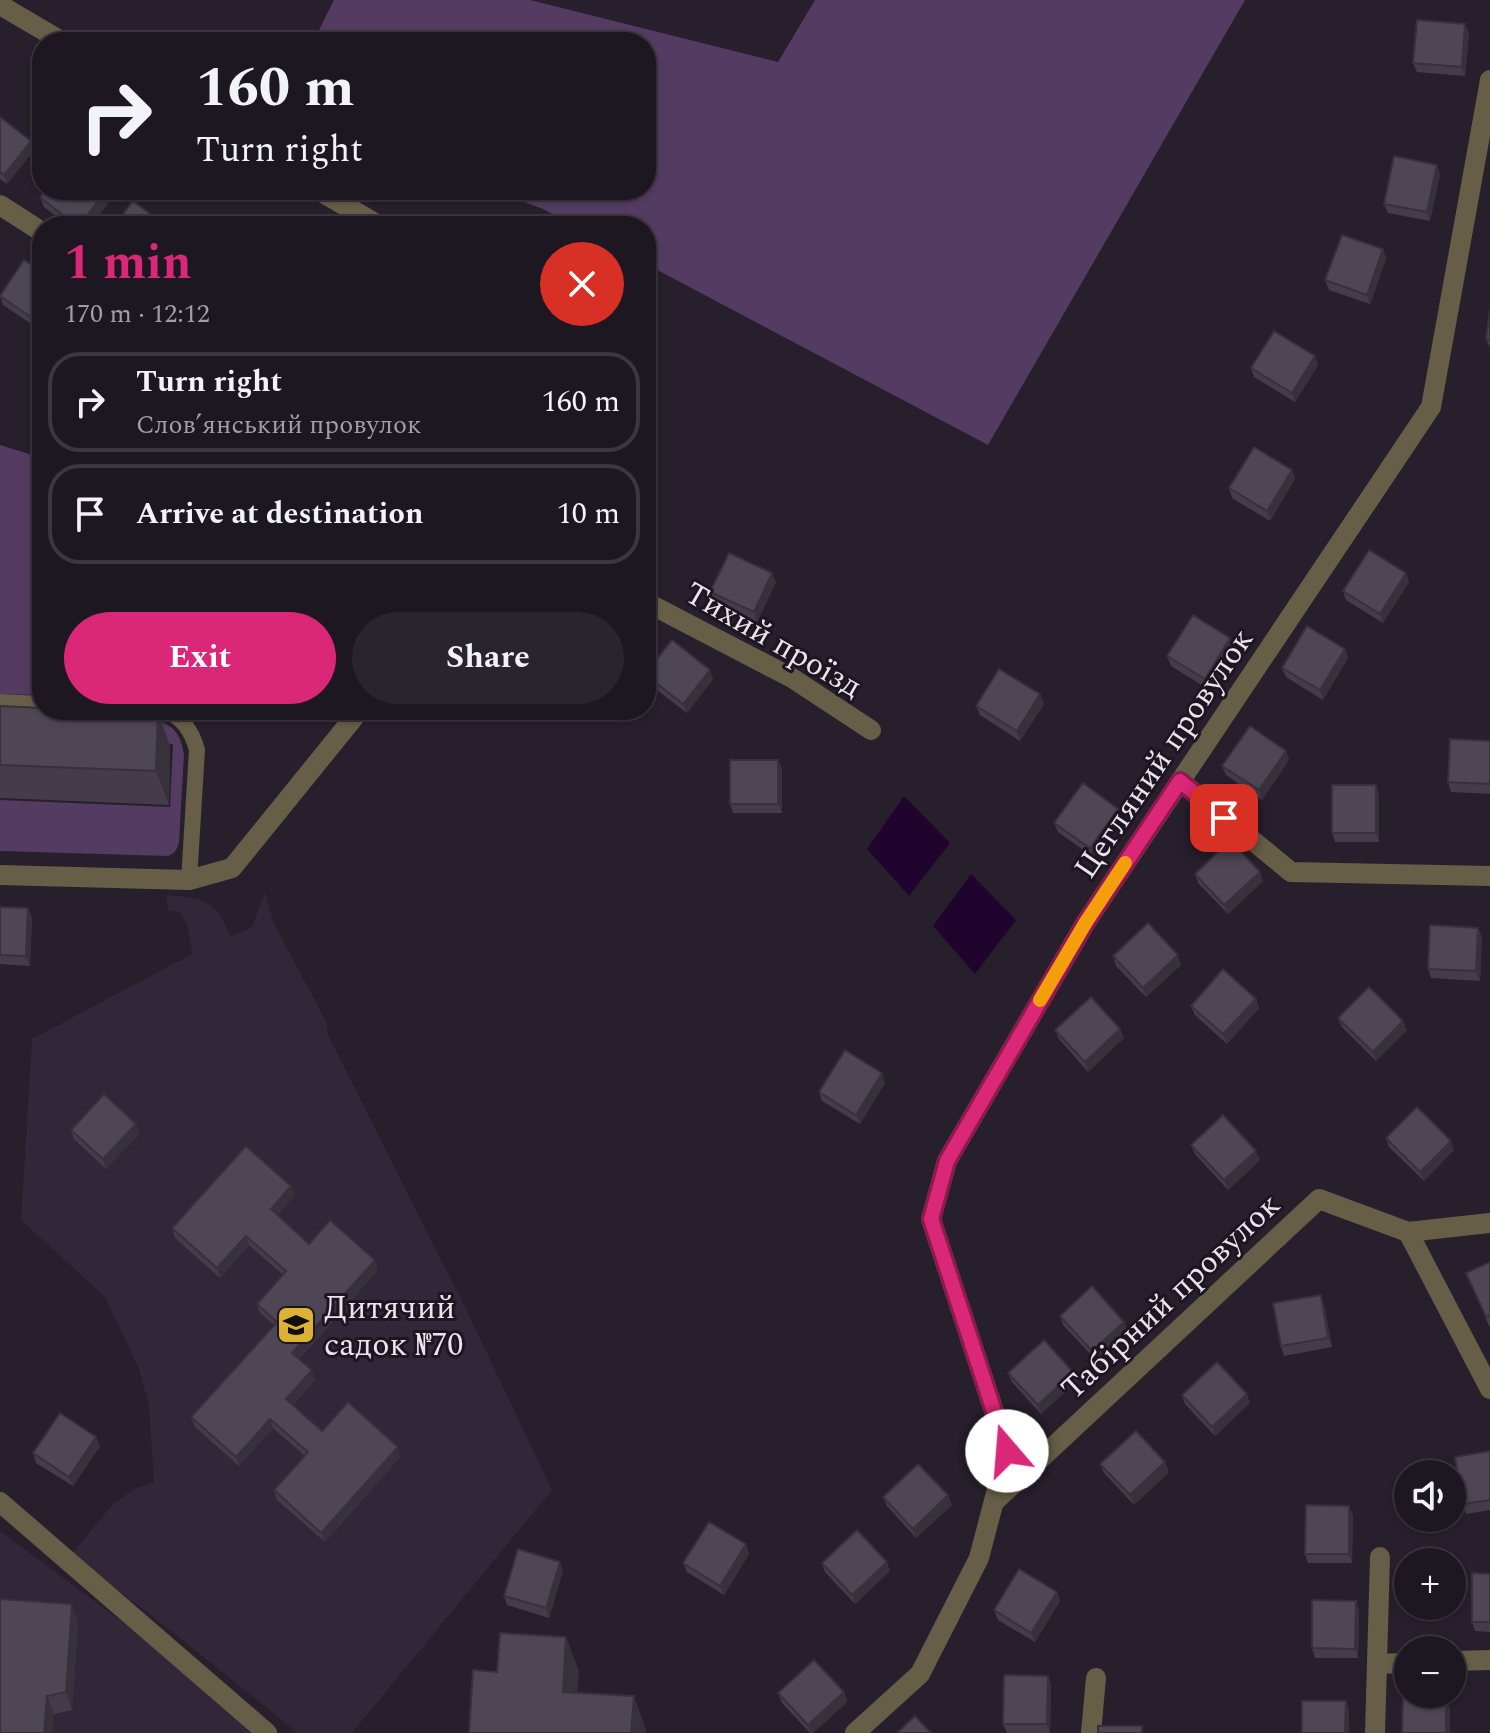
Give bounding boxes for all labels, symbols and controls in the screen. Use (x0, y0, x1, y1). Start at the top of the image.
text: 160 m (196, 46, 355, 131)
icon: right (64, 64, 168, 168)
text: Turn right (196, 123, 363, 178)
text: 1 min (64, 227, 192, 300)
button: close (540, 242, 624, 326)
text: 170 m · 12:12 (64, 294, 210, 334)
text: Turn right (136, 359, 282, 405)
text: 160 m (542, 379, 620, 425)
icon: right (68, 380, 112, 424)
text: Словʼянський провулок (136, 405, 421, 445)
text: Arrive at destination (136, 491, 423, 537)
text: 10 m (557, 491, 620, 537)
icon: arrive (68, 492, 112, 536)
street label: Тихий проїзд (675, 570, 871, 711)
button: Exit (64, 612, 336, 704)
button: Share (352, 612, 624, 704)
street label: Цегляний провулок (1062, 619, 1267, 889)
pin (1190, 784, 1258, 852)
icon: arrive (1202, 796, 1246, 840)
street label: Табірний провулок (1050, 1182, 1292, 1412)
place label: Дитячий садок №70 (324, 1284, 463, 1370)
school or university icon: Дитячий садок №70 (275, 1304, 317, 1346)
position arrow (965, 1409, 1049, 1493)
map controls (1394, 1460, 1466, 1708)
button: sound (1394, 1460, 1466, 1532)
button: + (1394, 1548, 1466, 1620)
button: − (1394, 1636, 1466, 1708)

